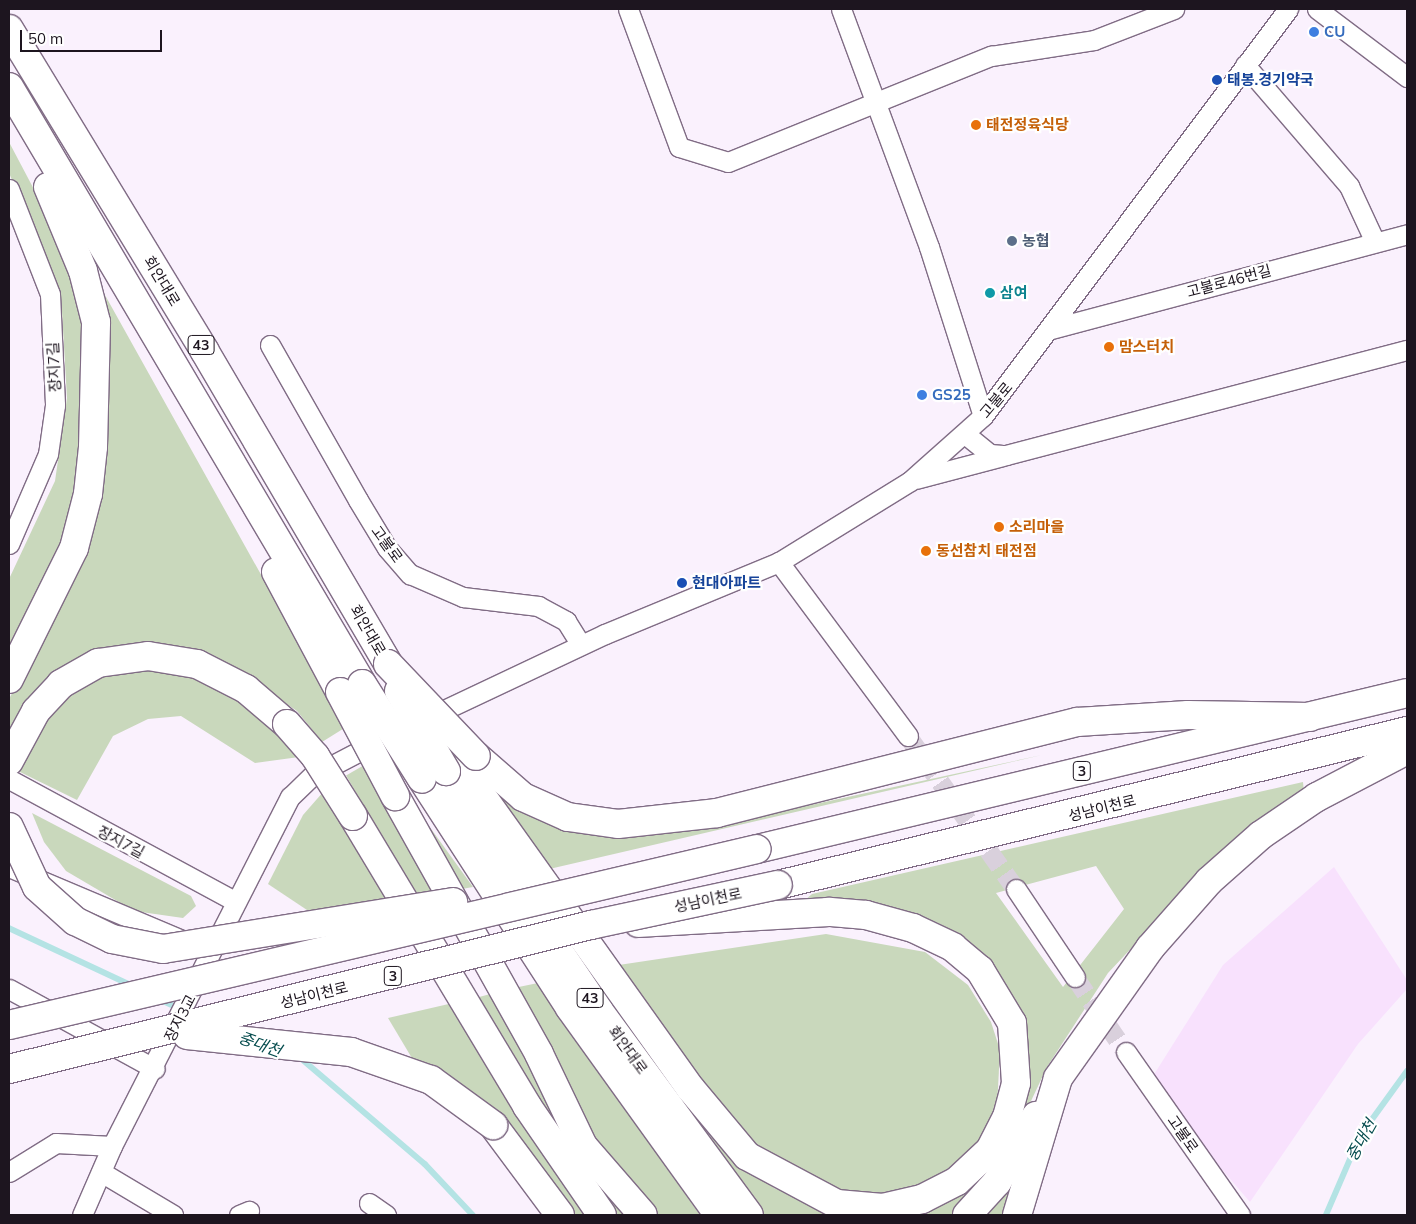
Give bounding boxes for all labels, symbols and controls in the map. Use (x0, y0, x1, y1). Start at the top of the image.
scale bar (22, 20, 165, 52)
place label: CU (1324, 23, 1345, 41)
marker: CU (1308, 26, 1320, 38)
text: 50 m (28, 29, 63, 48)
place label: 태봉.경기약국 (1227, 71, 1314, 89)
marker: 태봉.경기약국 (1211, 74, 1223, 86)
place label: 태전정육식당 (986, 116, 1069, 134)
marker: 태전정육식당 (970, 119, 982, 131)
place label: 농협 (1022, 232, 1050, 250)
marker: 농협 (1006, 235, 1018, 247)
street label: 회안대로 (140, 253, 184, 309)
street label: 고불로46번길 (1185, 261, 1273, 301)
place label: 삼여 (1000, 284, 1028, 302)
marker: 삼여 (984, 287, 996, 299)
road number: 43 (187, 334, 215, 356)
place label: 맘스터치 (1119, 338, 1174, 356)
street label: 장지7길 (44, 341, 64, 393)
marker: 맘스터치 (1103, 341, 1115, 353)
street label: 고불로 (976, 378, 1016, 422)
place label: GS25 (932, 386, 971, 404)
marker: GS25 (916, 389, 928, 401)
place label: 소리마을 (1009, 518, 1064, 536)
marker: 소리마을 (993, 521, 1005, 533)
street label: 고불로 (368, 522, 406, 566)
place label: 동선참치 태전점 (936, 542, 1037, 560)
marker: 동선참치 태전점 (920, 545, 932, 557)
place label: 현대아파트 (692, 574, 761, 592)
marker: 현대아파트 (676, 577, 688, 589)
street label: 회안대로 (346, 602, 390, 658)
road number: 3 (1072, 759, 1092, 782)
street label: 성남이천로 (1066, 791, 1138, 825)
street label: 장지7길 (95, 822, 147, 862)
street label: 성남이천로 (672, 884, 744, 916)
road number: 3 (383, 964, 403, 988)
street label: 성남이천로 (278, 978, 350, 1012)
road number: 43 (576, 986, 604, 1010)
street label: 장지3교 (161, 991, 199, 1045)
street label: 회안대로 (604, 1022, 652, 1078)
water label: 중대천 (236, 1027, 284, 1061)
street label: 고불로 (1164, 1112, 1202, 1156)
water label: 중대천 (1342, 1116, 1380, 1164)

